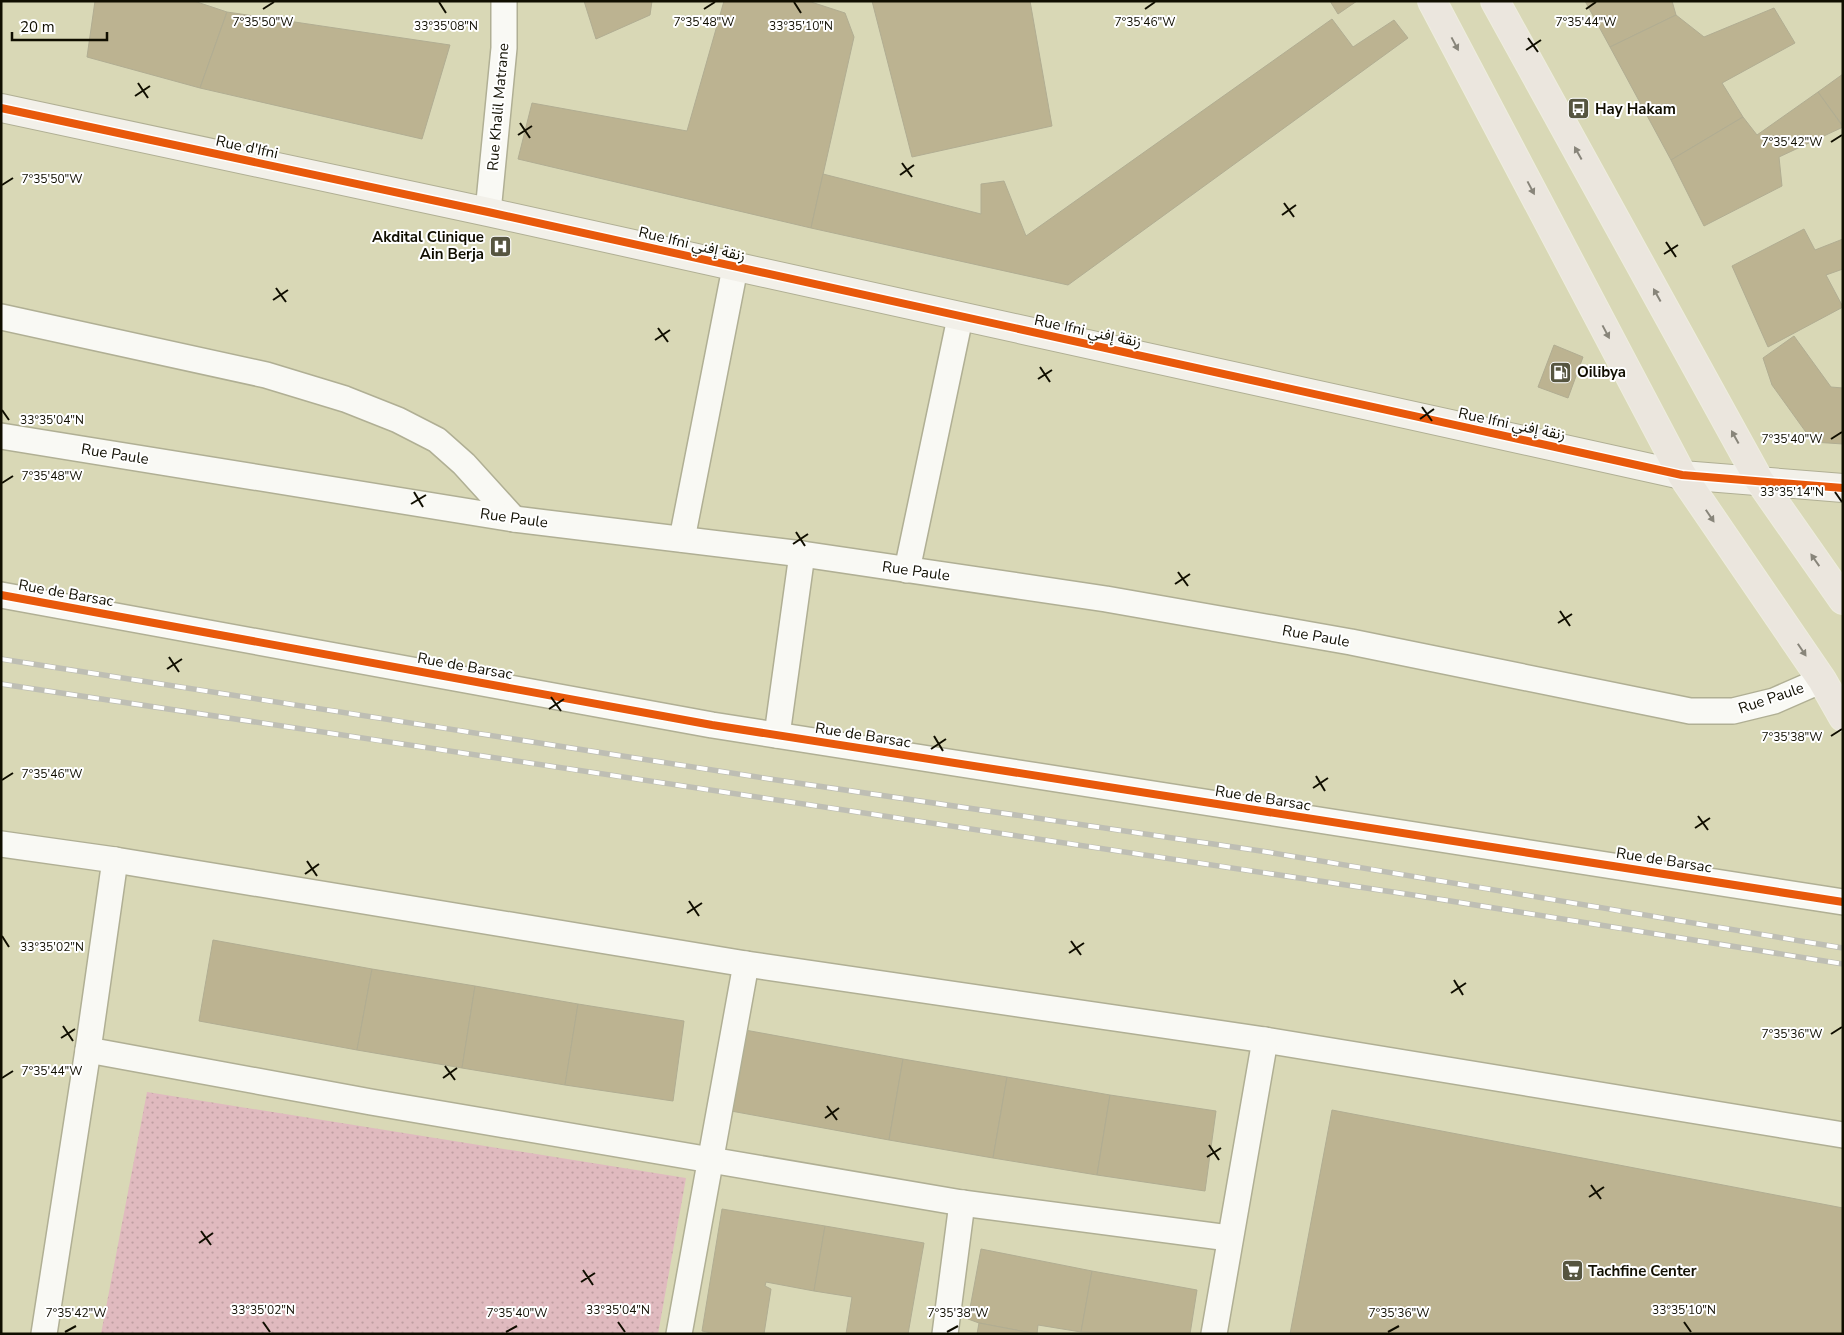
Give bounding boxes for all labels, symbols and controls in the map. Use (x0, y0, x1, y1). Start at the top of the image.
scale bar (12, 10, 108, 42)
text: 7°35'50"W (232, 14, 294, 30)
text: 7°35'48"W (673, 14, 735, 30)
text: 7°35'46"W (1114, 14, 1176, 30)
text: 7°35'44"W (1555, 14, 1617, 30)
text: 20 m (20, 17, 55, 37)
text: 33°35'08"N (414, 18, 478, 34)
text: 33°35'10"N (769, 18, 833, 34)
one-way arrow (1451, 37, 1459, 52)
street label: Rue Khalil Matrane (482, 42, 514, 172)
bus stop icon: Hay Hakam (1567, 97, 1591, 121)
place label: Hay Hakam (1595, 99, 1676, 119)
street label: Rue d'Ifni (214, 131, 280, 163)
text: 7°35'42"W (1761, 134, 1823, 150)
one-way arrow (1574, 146, 1583, 159)
text: 7°35'50"W (21, 171, 83, 187)
one-way arrow (1527, 181, 1535, 195)
street label: Rue Ifni زنقة إفني (636, 222, 747, 267)
place label: Akdital Clinique Ain Berja (372, 227, 484, 264)
hospital icon: Akdital Clinique Ain Berja (488, 234, 512, 258)
one-way arrow (1653, 288, 1661, 302)
street label: Rue Ifni زنقة إفني (1032, 310, 1143, 354)
one-way arrow (1602, 325, 1611, 339)
fuel station icon: Oilibya (1549, 360, 1573, 384)
place label: Oilibya (1577, 362, 1626, 382)
street label: Rue Ifni زنقة إفني (1456, 403, 1567, 447)
text: 33°35'04"N (20, 412, 84, 428)
one-way arrow (1731, 430, 1739, 445)
text: 7°35'40"W (1761, 431, 1823, 447)
street label: Rue Paule (80, 439, 150, 469)
text: 7°35'48"W (21, 468, 83, 484)
text: 33°35'14"N (1760, 484, 1824, 500)
street label: Rue Paule (479, 503, 549, 533)
one-way arrow (1705, 509, 1715, 522)
one-way arrow (1810, 553, 1820, 567)
street label: Rue Paule (881, 556, 951, 586)
street label: Rue de Barsac (17, 575, 115, 611)
street label: Rue Paule (1281, 620, 1351, 652)
one-way arrow (1797, 643, 1807, 656)
street label: Rue de Barsac (416, 648, 514, 684)
street label: Rue Paule (1736, 677, 1806, 719)
street label: Rue de Barsac (814, 718, 912, 752)
text: 7°35'38"W (1761, 729, 1823, 745)
text: 7°35'46"W (21, 766, 83, 782)
street label: Rue de Barsac (1214, 781, 1312, 815)
street label: Rue de Barsac (1615, 843, 1713, 877)
text: 33°35'02"N (20, 939, 84, 955)
text: 7°35'36"W (1761, 1026, 1823, 1042)
text: 7°35'44"W (21, 1063, 83, 1079)
supermarket icon: Tachfine Center (1560, 1259, 1584, 1283)
place label: Tachfine Center (1588, 1261, 1697, 1281)
text: 33°35'02"N (231, 1302, 295, 1318)
text: 33°35'04"N (586, 1302, 650, 1318)
text: 33°35'10"N (1652, 1302, 1716, 1318)
text: 7°35'42"W (45, 1305, 107, 1321)
text: 7°35'40"W (486, 1305, 548, 1321)
text: 7°35'38"W (927, 1305, 989, 1321)
text: 7°35'36"W (1368, 1305, 1430, 1321)

